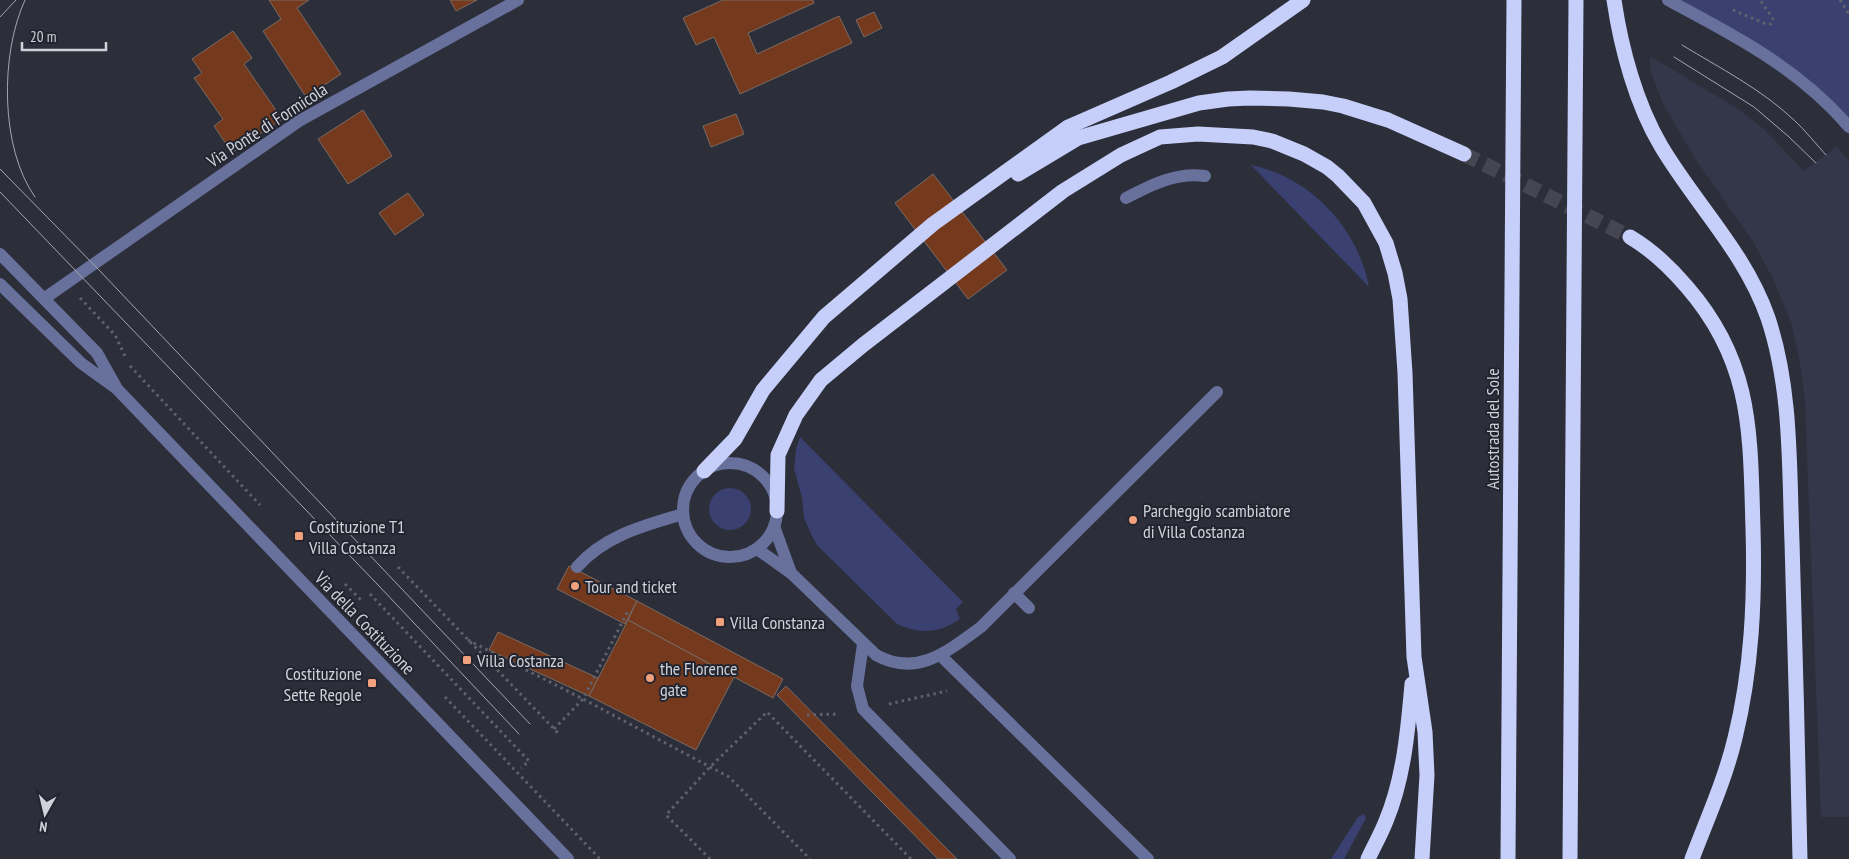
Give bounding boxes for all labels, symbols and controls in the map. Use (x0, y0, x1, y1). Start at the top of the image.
scale bar (22, 20, 106, 52)
text: 20 m (30, 27, 56, 46)
street label: Via Ponte di Formicola (202, 77, 332, 173)
street label: Autostrada del Sole (1481, 368, 1504, 490)
place label: Parcheggio scambiatore di Villa Costanza (1143, 499, 1291, 543)
marker: Parcheggio scambiatore di Villa Costanza (1127, 514, 1139, 526)
place label: Costituzione T1 Villa Costanza (308, 515, 405, 559)
marker: Costituzione T1 Villa Costanza (293, 530, 305, 542)
street label: Via della Costituzione (309, 566, 420, 679)
place label: Tour and ticket (585, 575, 677, 598)
marker: Tour and ticket (569, 580, 581, 592)
place label: Villa Constanza (729, 611, 825, 634)
marker: Villa Constanza (714, 616, 726, 628)
place label: Villa Costanza (476, 649, 564, 672)
marker: Villa Costanza (461, 654, 473, 666)
place label: the Florence gate (660, 657, 737, 701)
place label: Costituzione Sette Regole (283, 662, 362, 706)
marker: the Florence gate (644, 672, 656, 684)
marker: Costituzione Sette Regole (366, 677, 378, 689)
north arrow (20, 789, 70, 839)
text: N (38, 817, 48, 836)

